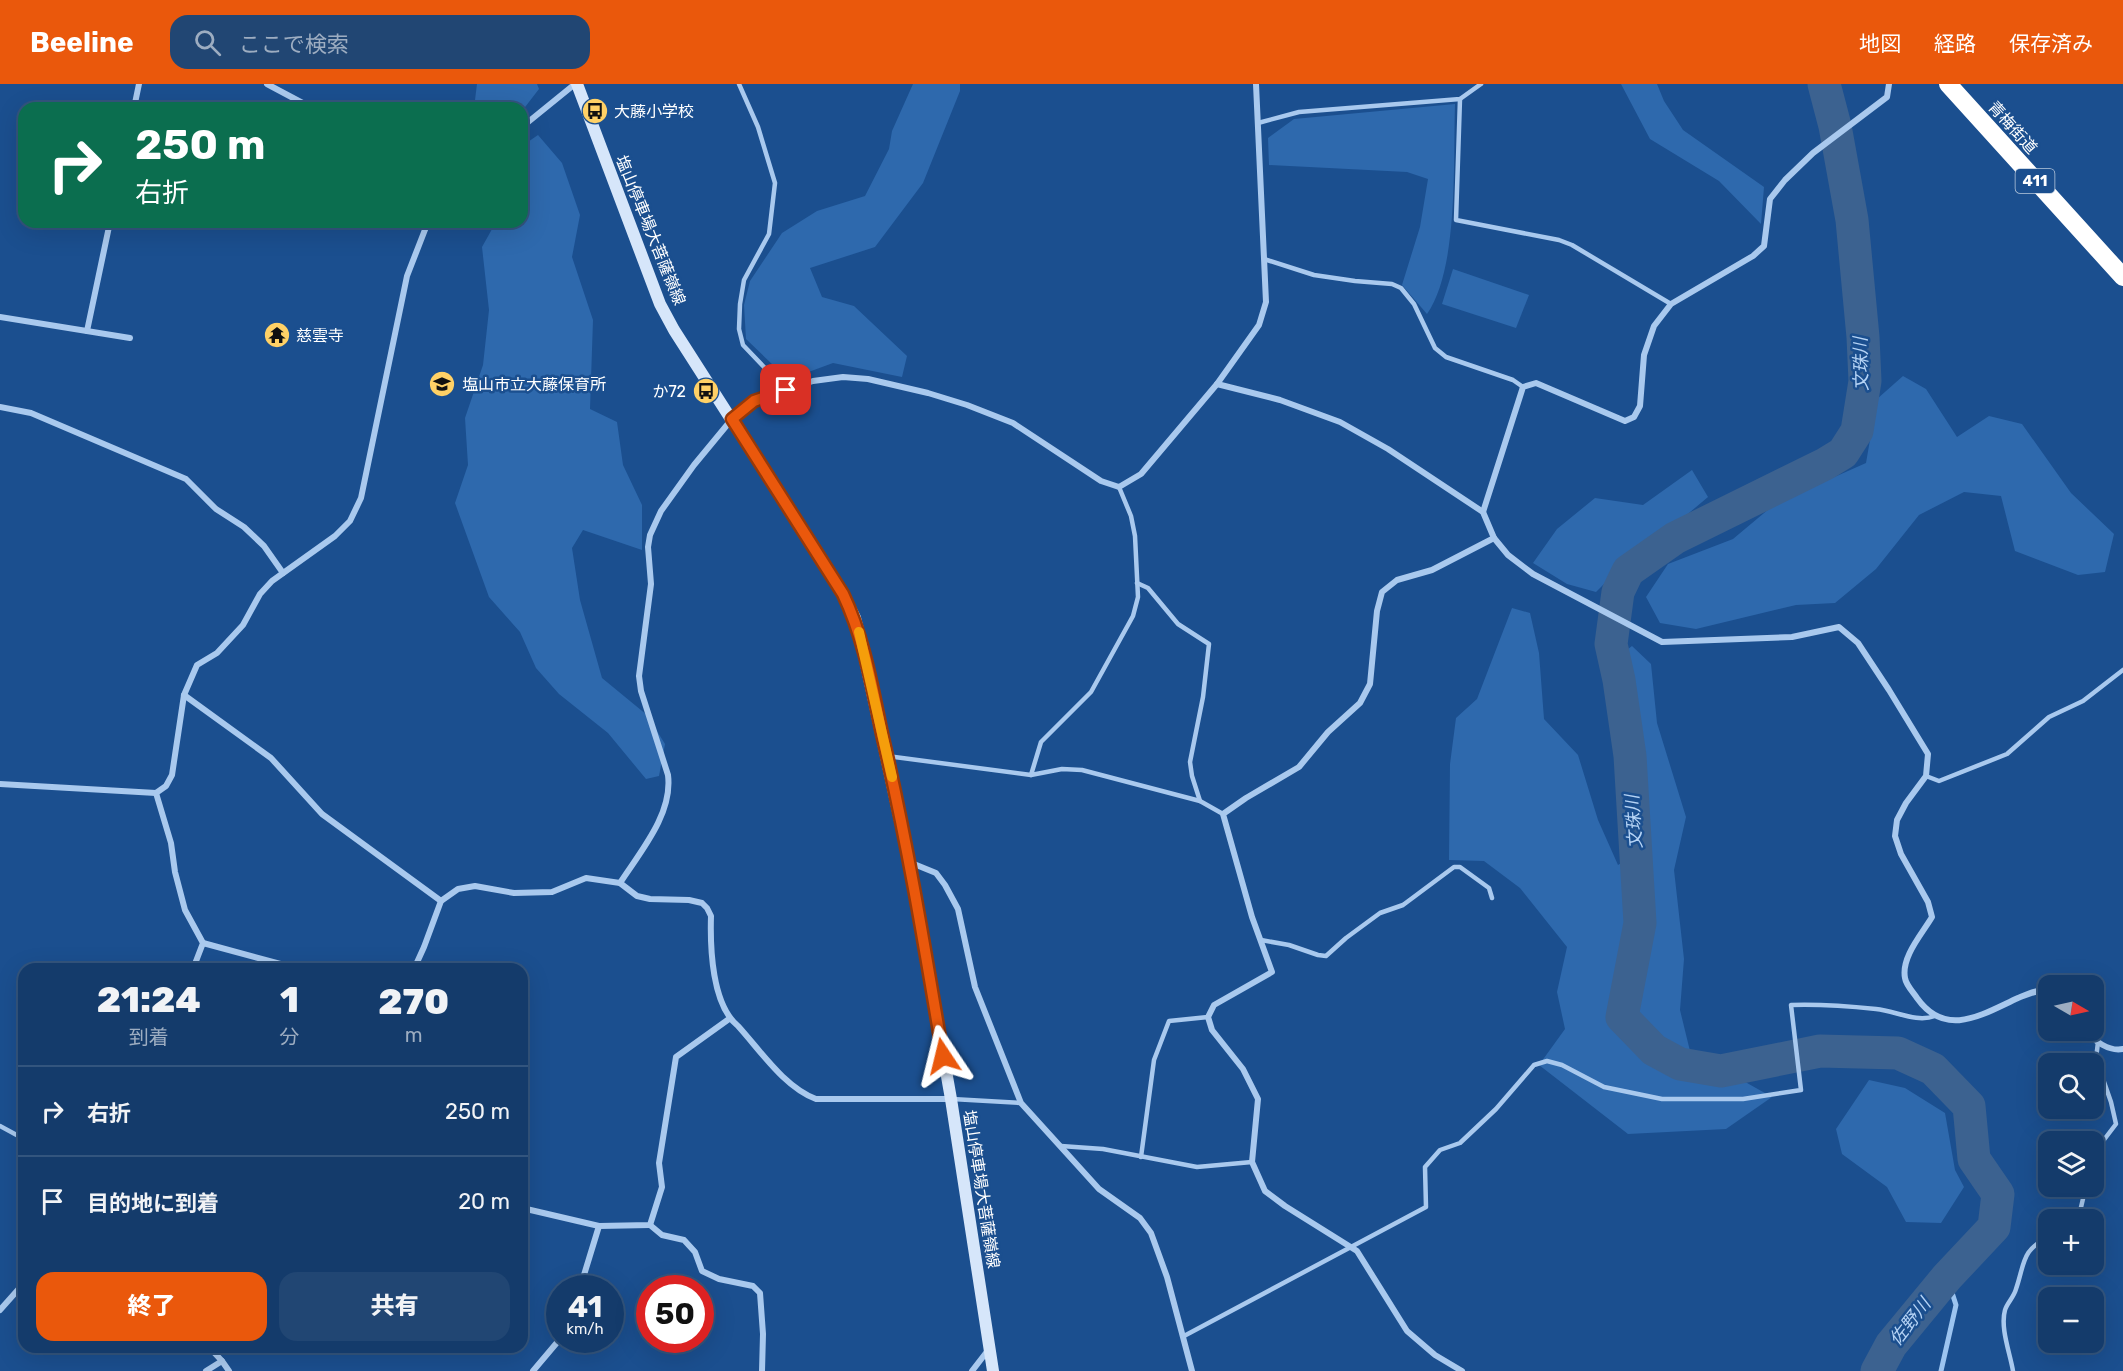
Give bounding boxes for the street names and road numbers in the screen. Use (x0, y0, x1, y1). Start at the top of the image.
street label: 青梅街道 (1984, 97, 2041, 157)
street label: 塩山停車場大菩薩嶺線 (612, 152, 689, 308)
road number: 411 (2016, 169, 2054, 193)
street label: 塩山停車場大菩薩嶺線 (960, 1109, 1003, 1270)

